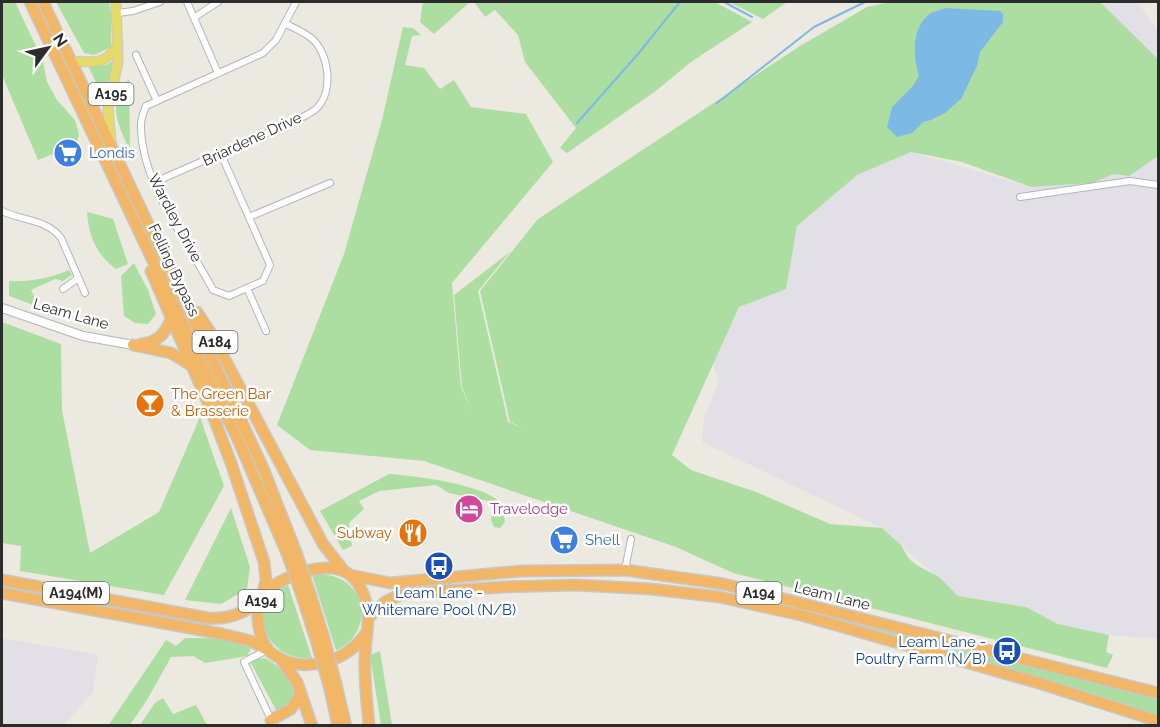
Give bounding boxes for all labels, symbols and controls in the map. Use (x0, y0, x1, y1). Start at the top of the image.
north arrow (18, 18, 78, 78)
text: N (49, 30, 71, 50)
road number: A195 (88, 83, 134, 105)
street label: Briardene Drive (200, 108, 304, 170)
supermarket icon: Londis (52, 137, 84, 169)
place label: Londis (89, 144, 135, 162)
street label: Wardley Drive (144, 171, 206, 265)
street label: Felling Bypass (145, 221, 203, 319)
street label: Leam Lane (31, 295, 111, 333)
road number: A184 (192, 331, 238, 353)
place label: The Green Bar & Brasserie (171, 385, 272, 420)
bar icon: The Green Bar & Brasserie (134, 387, 166, 419)
hotel icon: Travelodge (453, 493, 485, 525)
place label: Travelodge (490, 500, 568, 518)
restaurant icon: Subway (397, 517, 429, 549)
place label: Subway (337, 524, 392, 542)
supermarket icon: Shell (548, 524, 580, 556)
place label: Shell (585, 531, 621, 549)
bus stop icon: Leam Lane - Whitemare Pool (N/B) (423, 550, 455, 582)
street label: Leam Lane (792, 578, 872, 614)
road number: A194(M) (43, 582, 109, 604)
road number: A194 (736, 582, 782, 604)
place label: Leam Lane - Whitemare Pool (N/B) (362, 584, 516, 619)
road number: A194 (238, 590, 284, 612)
place label: Leam Lane - Poultry Farm (N/B) (855, 633, 986, 668)
bus stop icon: Leam Lane - Poultry Farm (N/B) (991, 635, 1023, 667)

